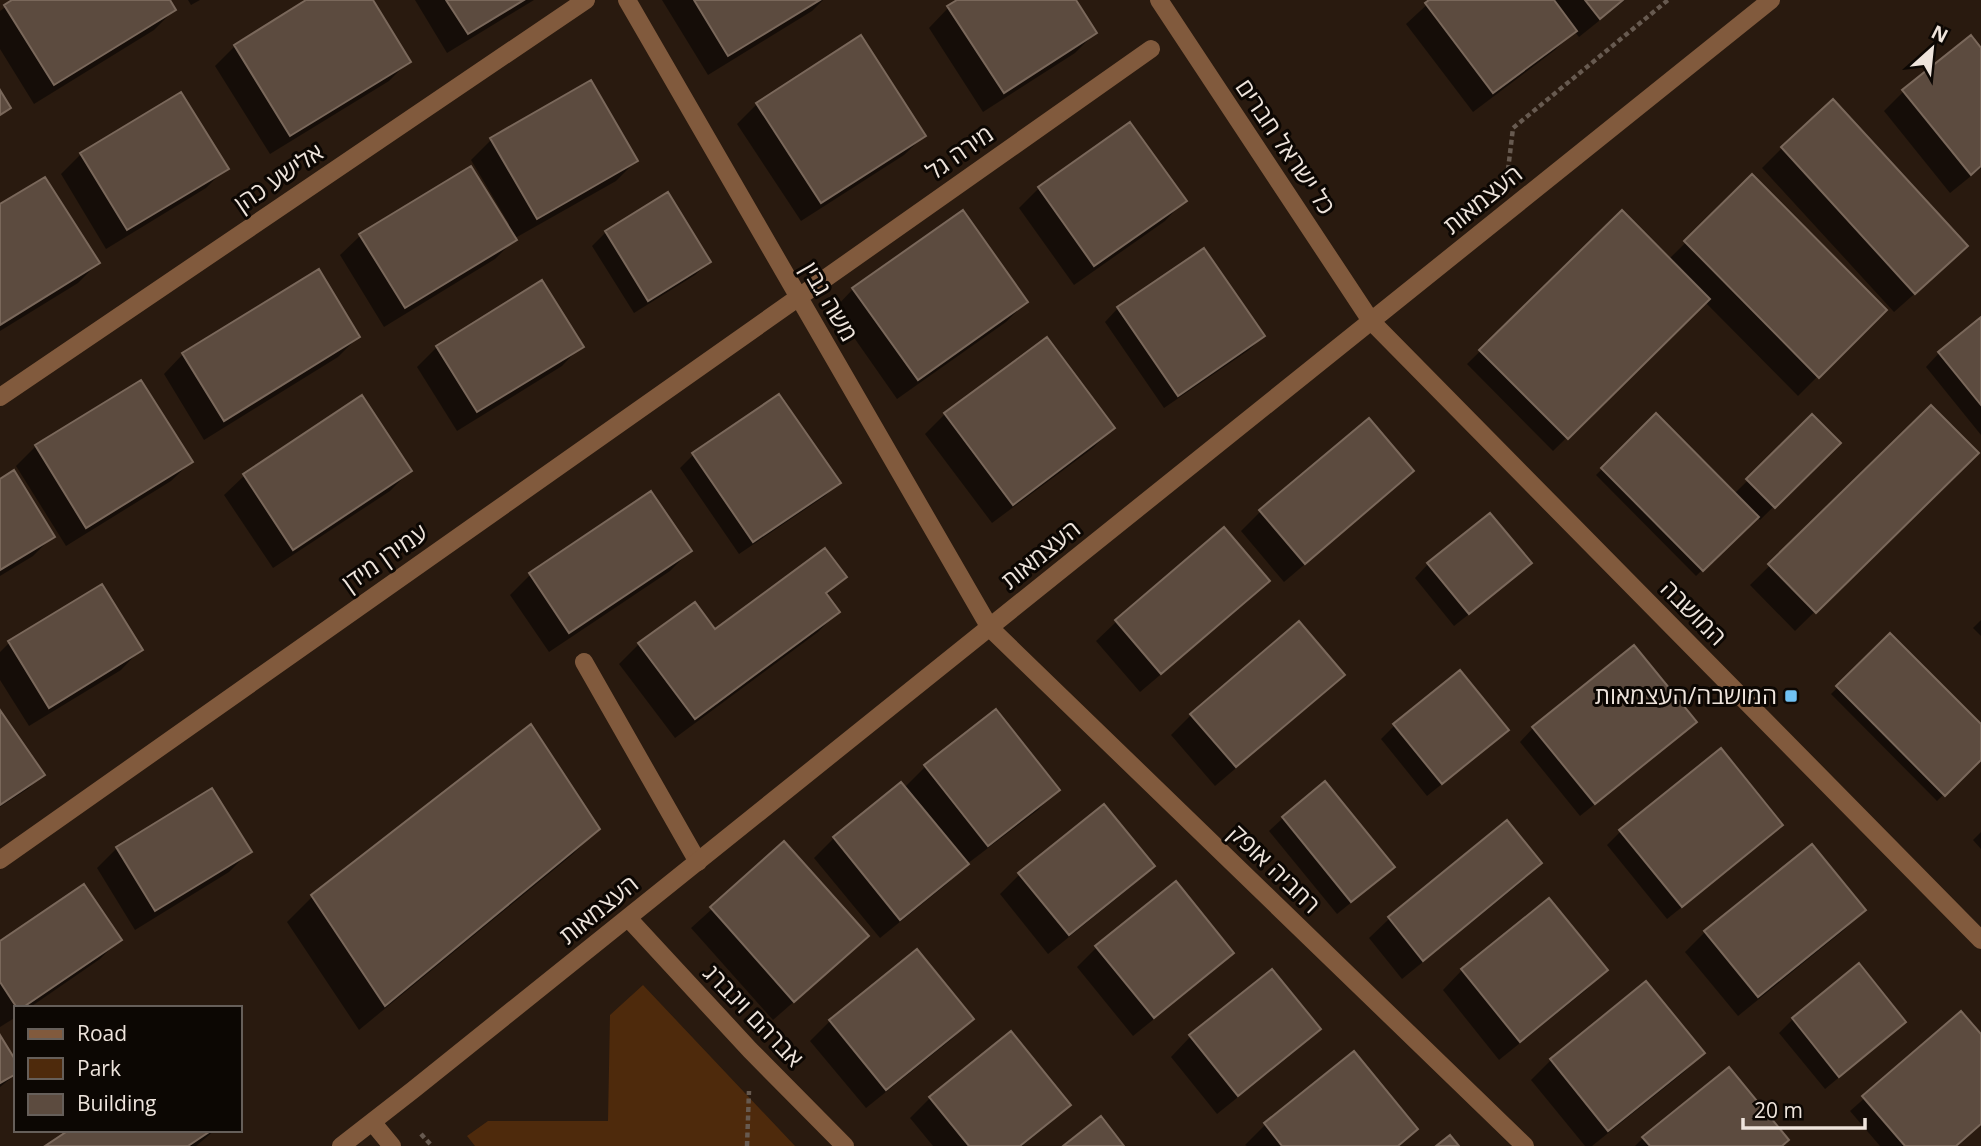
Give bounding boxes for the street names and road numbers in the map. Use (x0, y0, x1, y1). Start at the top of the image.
street label: כל ישראל חברים (1229, 72, 1344, 220)
street label: מירה גל (919, 117, 999, 187)
street label: אלישע כהן (227, 135, 329, 219)
street label: העצמאות (1436, 157, 1529, 241)
street label: משה גבין (794, 255, 866, 347)
street label: העצמאות (994, 512, 1087, 596)
street label: עמירן מידן (335, 515, 434, 598)
street label: המושבה (1654, 572, 1734, 652)
street label: רחביה אופק (1222, 816, 1328, 920)
street label: העצמאות (552, 867, 645, 951)
street label: אברהם וינברג (697, 956, 812, 1074)

